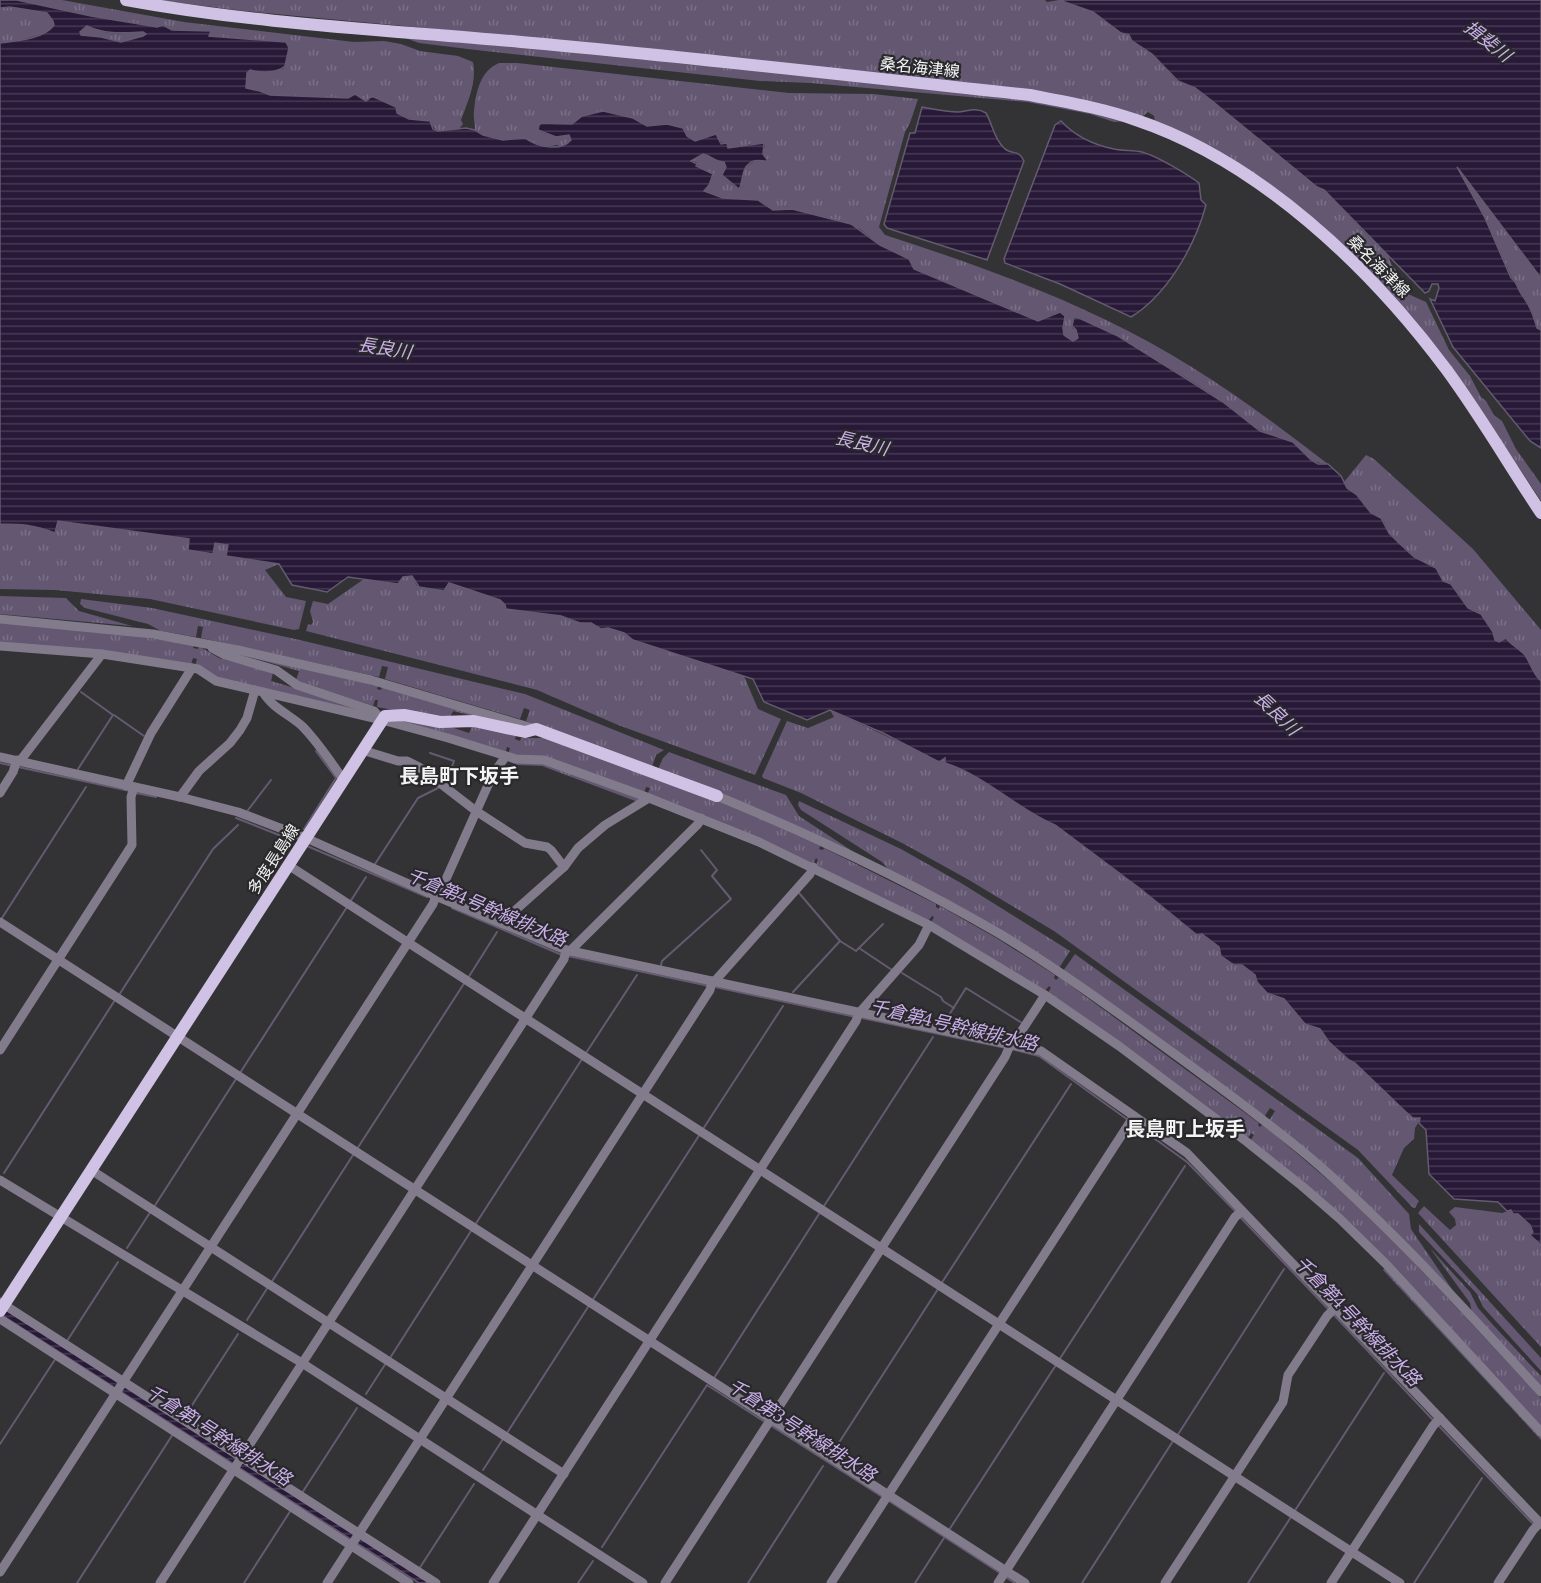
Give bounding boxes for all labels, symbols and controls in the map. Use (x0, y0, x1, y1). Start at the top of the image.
water label: 揖斐川 (1460, 15, 1518, 68)
street label: 桑名海津線 (879, 53, 961, 81)
street label: 桑名海津線 (1344, 231, 1414, 301)
water label: 長良川 (357, 332, 415, 364)
water label: 長良川 (833, 426, 893, 461)
water label: 長良川 (1250, 686, 1306, 741)
district label: 長島町下坂手 (399, 763, 519, 788)
street label: 多度長島線 (243, 820, 303, 898)
water label: 千倉第4号幹線排水路 (404, 863, 572, 952)
water label: 千倉第4号幹線排水路 (868, 995, 1042, 1056)
district label: 長島町上坂手 (1125, 1116, 1245, 1141)
water label: 千倉第4号幹線排水路 (1290, 1251, 1427, 1392)
water label: 千倉第3号幹線排水路 (724, 1374, 882, 1488)
water label: 千倉第1号幹線排水路 (142, 1380, 298, 1492)

